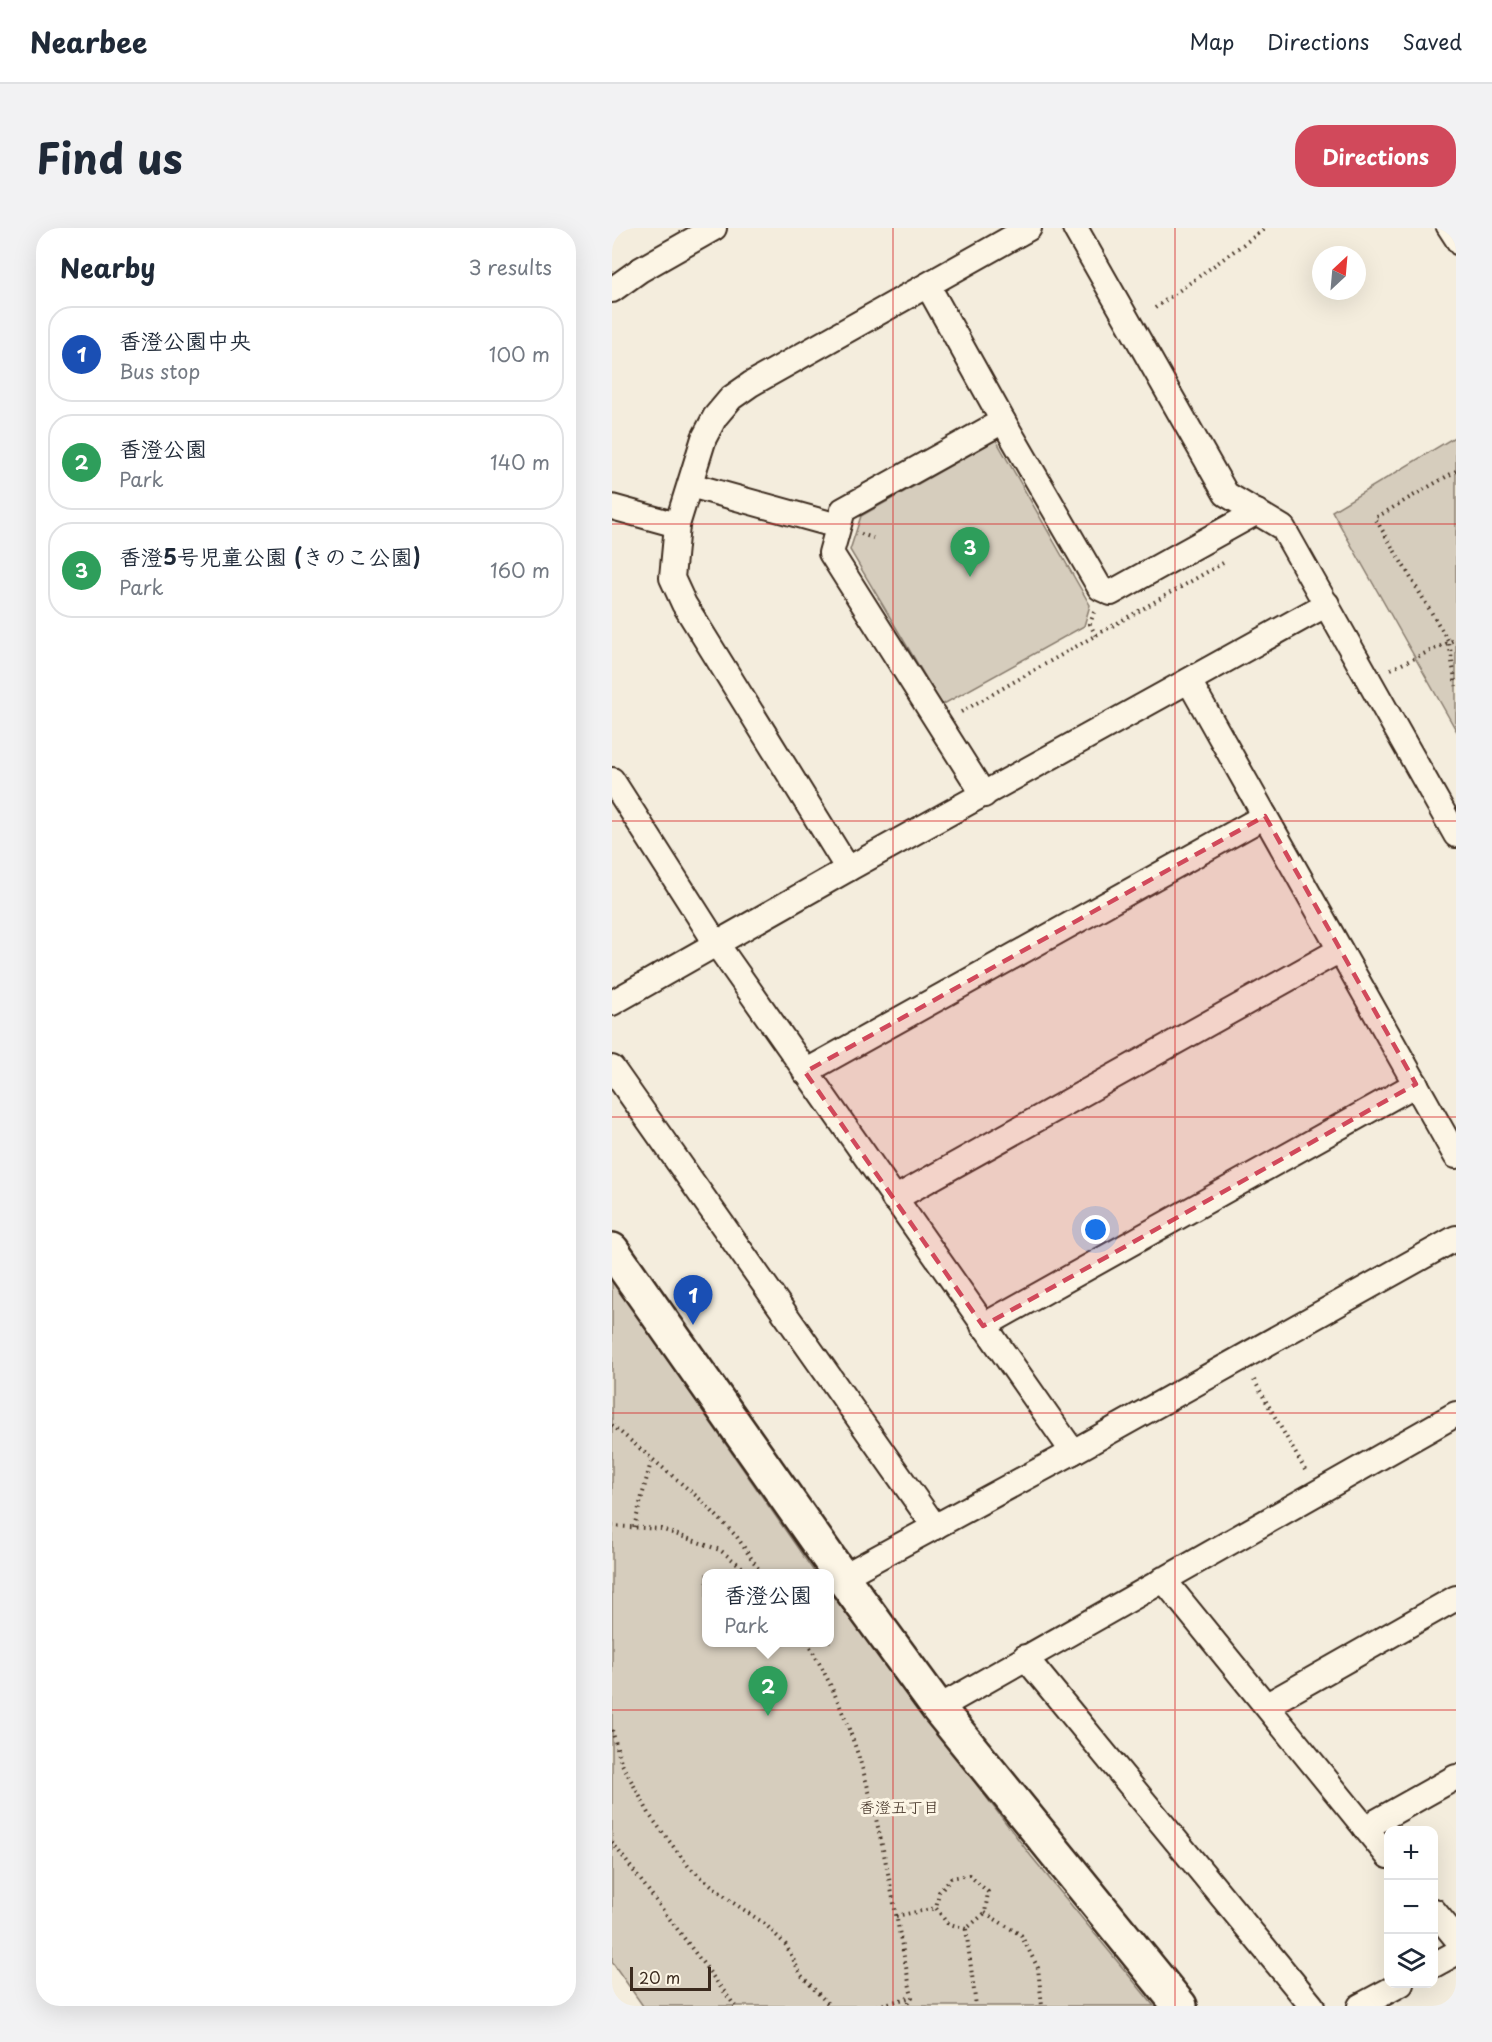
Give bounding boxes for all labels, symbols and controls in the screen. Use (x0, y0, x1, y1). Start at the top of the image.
text: Nearbee (30, 20, 147, 63)
text: Map (1189, 25, 1234, 57)
text: Directions (1267, 25, 1369, 57)
text: Saved (1402, 25, 1462, 57)
text: Find us (36, 125, 183, 188)
button: Directions (1295, 125, 1456, 187)
north arrow (1312, 246, 1366, 300)
text: Nearby (60, 248, 155, 287)
text: 3 results (469, 252, 552, 282)
text: 香澄公園中央 (119, 323, 251, 356)
text: 1 (77, 339, 86, 369)
text: 100 m (489, 339, 550, 369)
text: Bus stop (119, 356, 200, 386)
text: 香澄公園 (119, 431, 207, 464)
text: 2 (74, 447, 89, 477)
text: 140 m (490, 447, 550, 477)
text: Park (119, 464, 164, 494)
pin: 3 (950, 528, 990, 577)
text: 香澄5号児童公園 (きのこ公園) (119, 539, 421, 572)
text: 3 (75, 555, 88, 585)
text: 160 m (490, 555, 550, 585)
text: Park (119, 572, 164, 602)
your location (1081, 1215, 1110, 1244)
pin: 1 (674, 1276, 712, 1325)
popup (702, 1569, 834, 1647)
text: 香澄公園 (724, 1577, 812, 1610)
text: Park (724, 1610, 769, 1640)
pin: 2 (748, 1666, 788, 1716)
district label: 香澄五丁目 (859, 1794, 939, 1818)
map controls (1384, 1826, 1438, 1988)
button: + (1384, 1826, 1438, 1880)
button: − (1384, 1880, 1438, 1934)
button: layers (1384, 1934, 1438, 1988)
scale bar (630, 1964, 711, 1992)
text: 20 m (639, 1965, 680, 1989)

